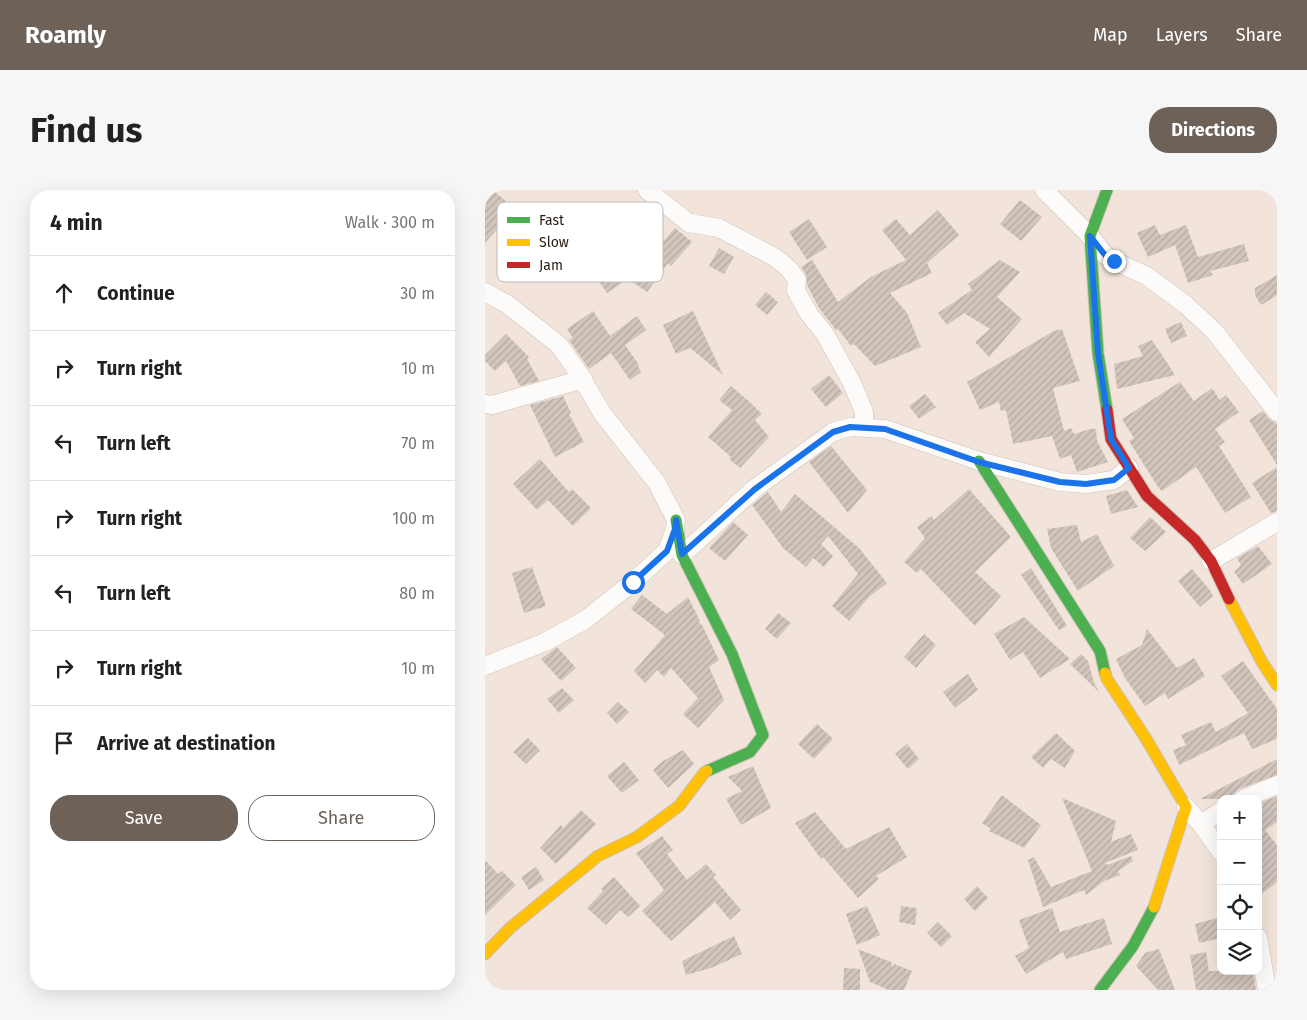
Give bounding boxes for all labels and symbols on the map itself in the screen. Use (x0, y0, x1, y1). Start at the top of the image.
legend (497, 202, 663, 282)
text: Fast (539, 212, 565, 229)
text: Slow (539, 234, 569, 251)
route end (1103, 250, 1126, 273)
text: Jam (539, 257, 563, 274)
route start (622, 571, 645, 594)

